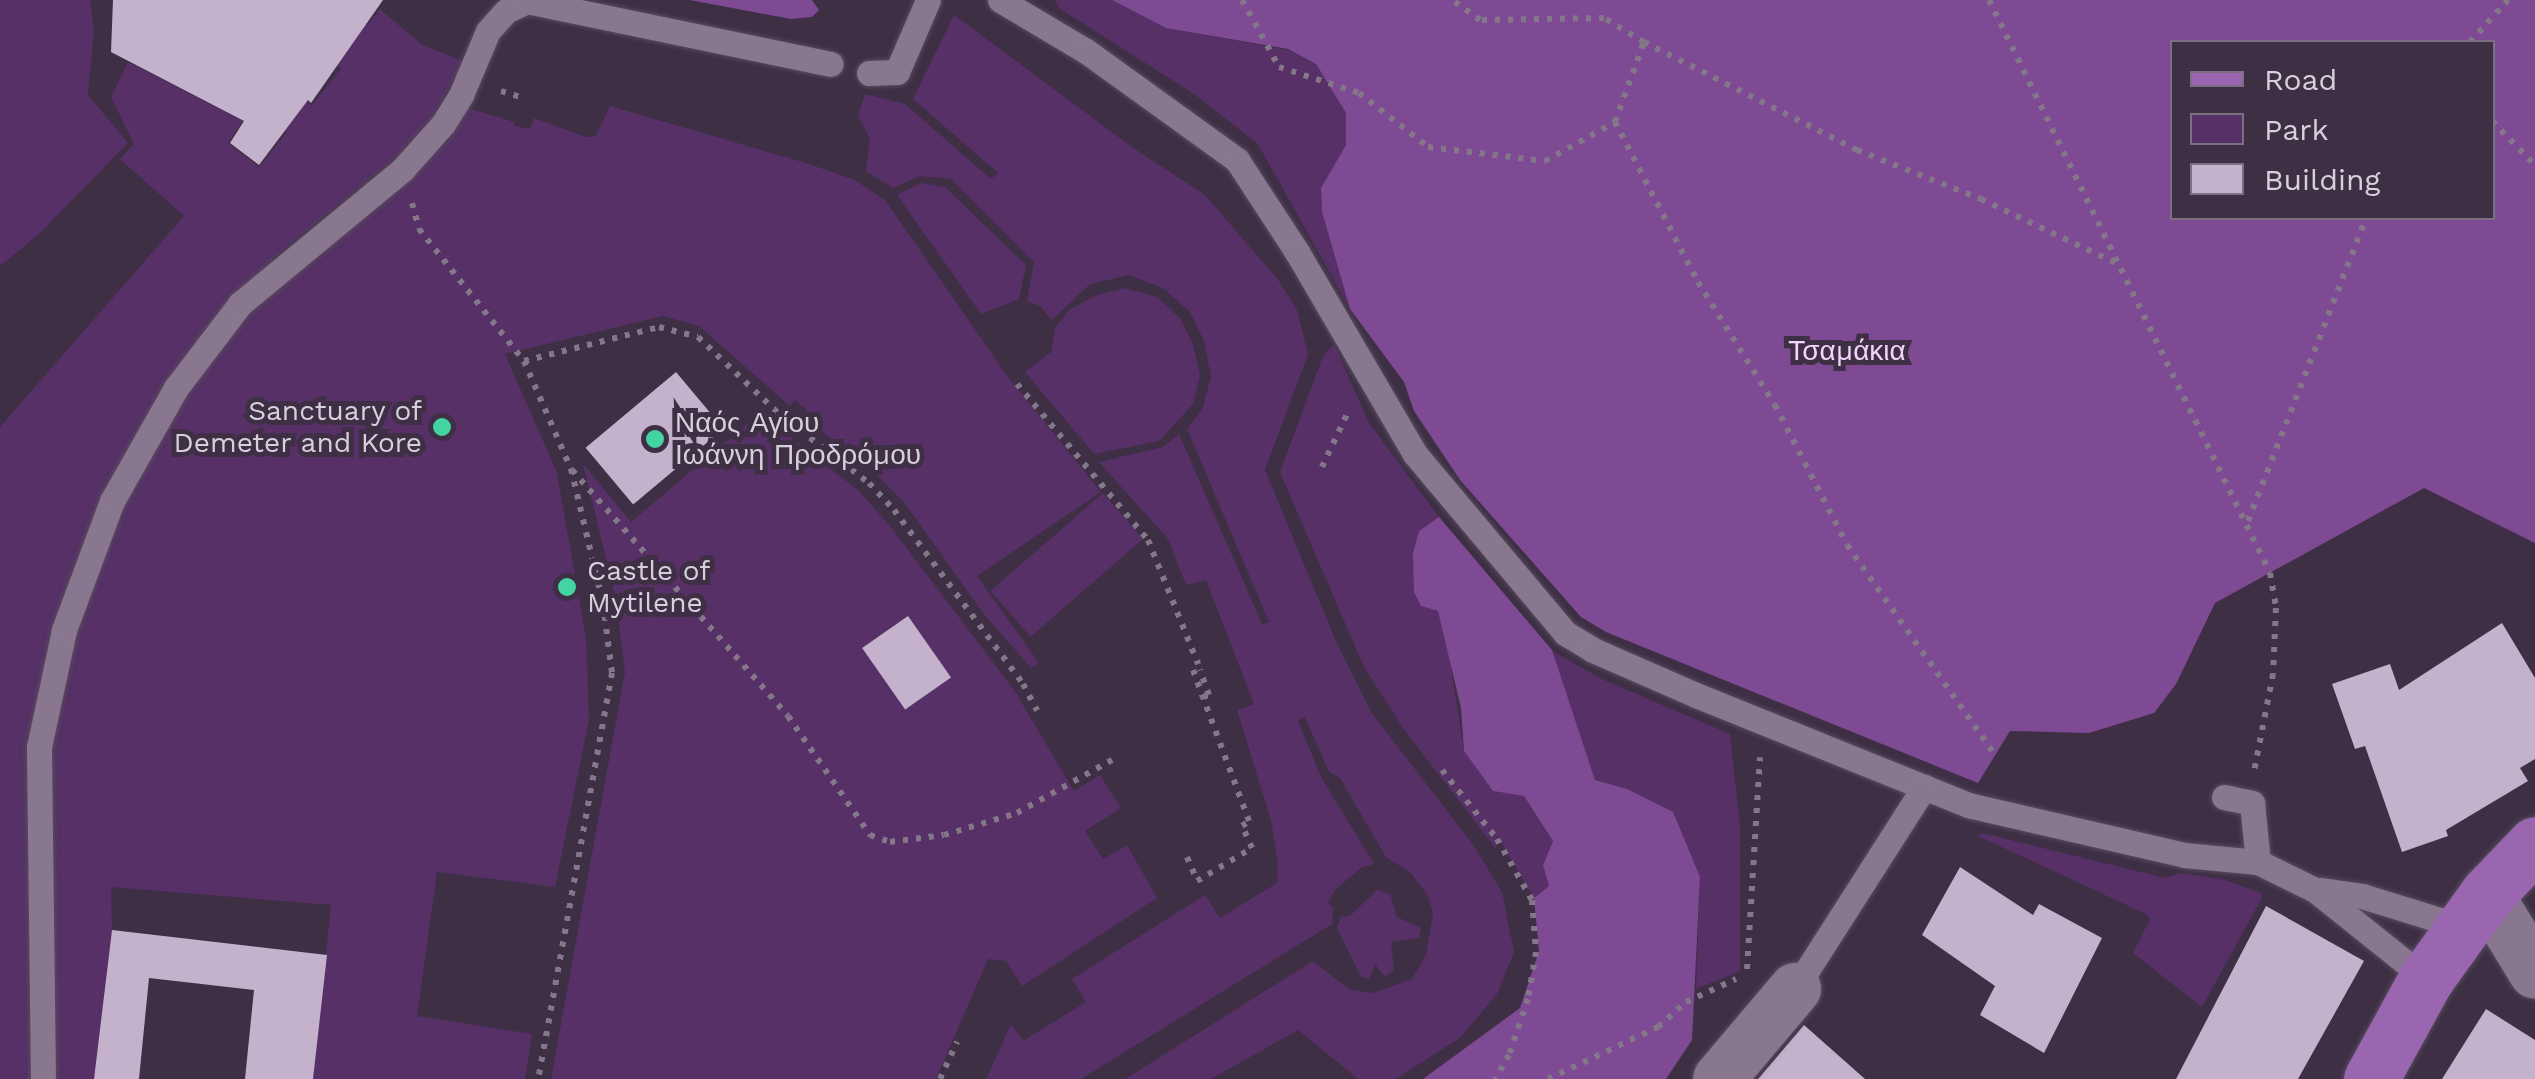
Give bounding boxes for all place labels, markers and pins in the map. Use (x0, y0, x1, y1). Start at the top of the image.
place label: Sanctuary of Demeter and Kore (173, 394, 422, 460)
place label: Ναός Αγίου Ιωάννη Προδρόμου (675, 406, 921, 472)
marker: Sanctuary of Demeter and Kore (431, 416, 453, 438)
marker: Ναός Αγίου Ιωάννη Προδρόμου (644, 428, 666, 450)
place label: Castle of Mytilene (587, 554, 710, 620)
marker: Castle of Mytilene (556, 576, 578, 598)

